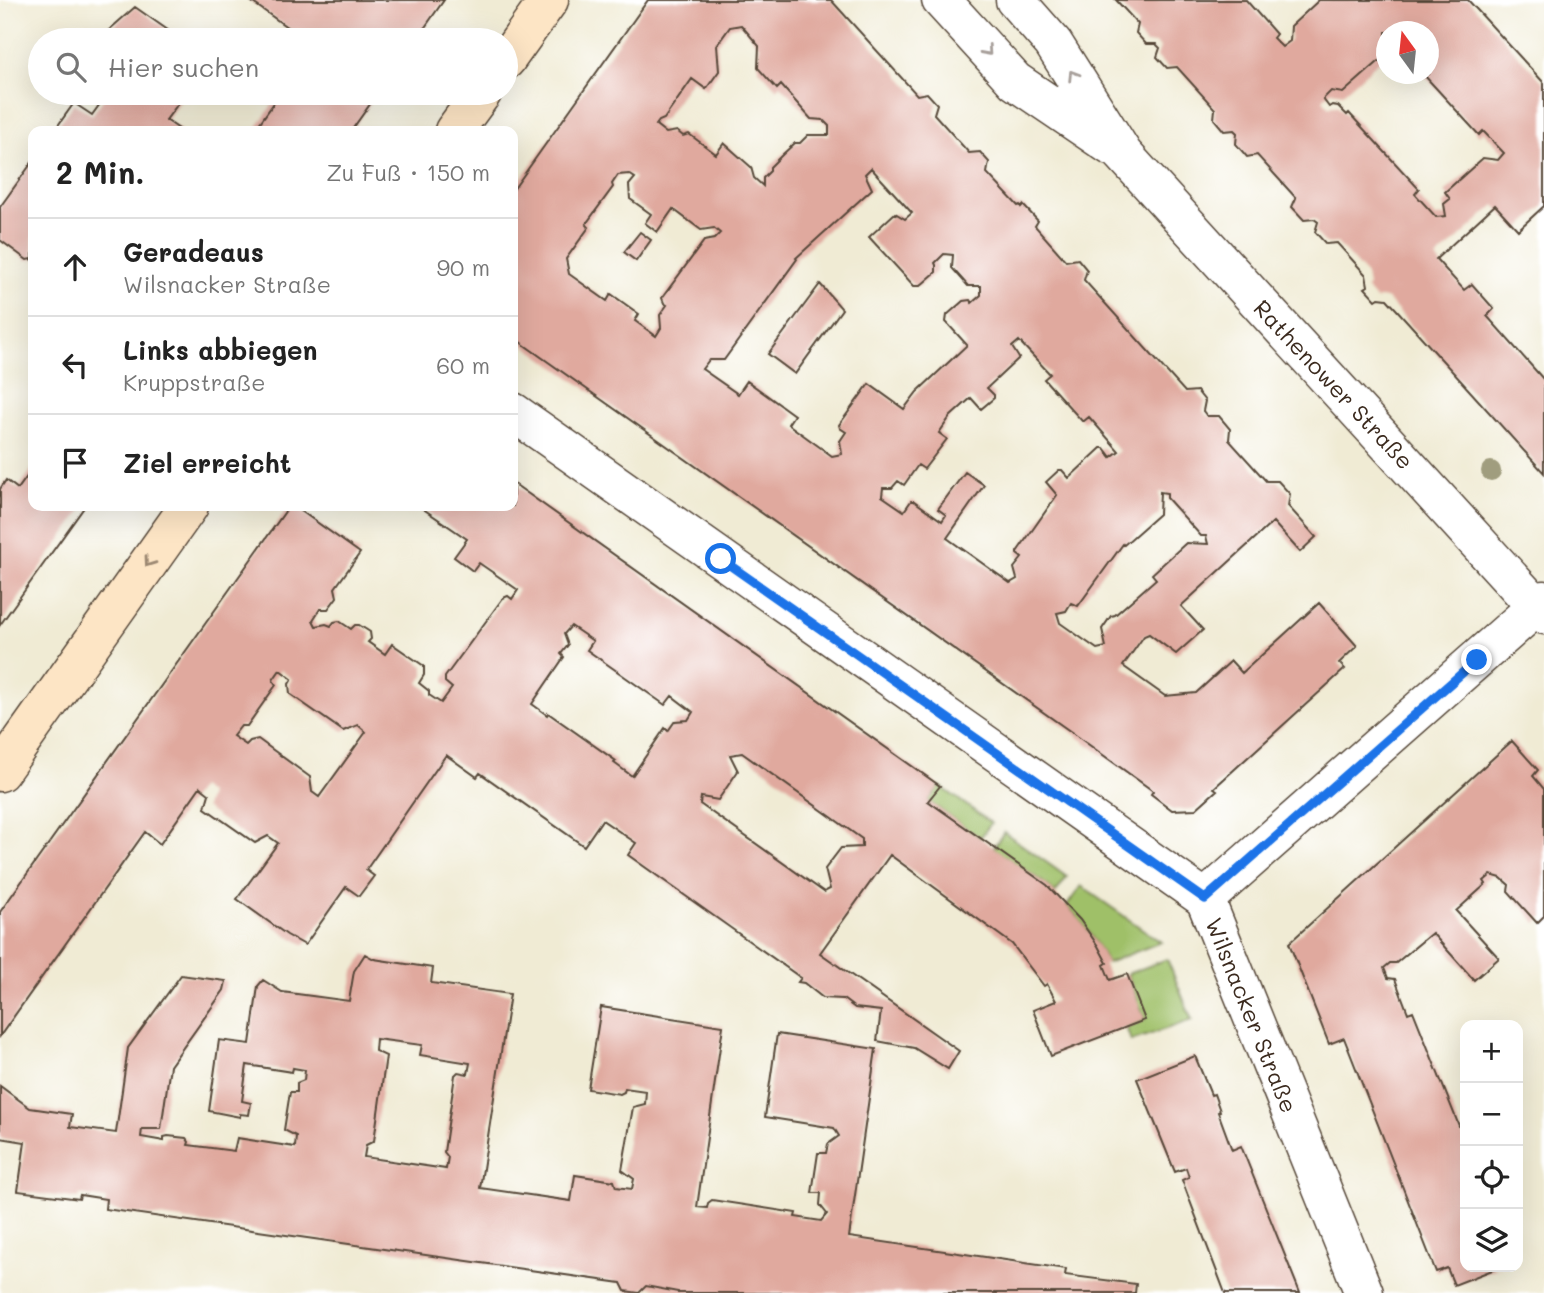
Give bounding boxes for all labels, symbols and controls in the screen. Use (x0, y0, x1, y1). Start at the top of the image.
north arrow (1376, 21, 1439, 84)
search box (28, 28, 518, 105)
one-way arrow (979, 43, 991, 56)
icon: search (52, 48, 90, 86)
text: Hier suchen (108, 50, 259, 84)
one-way arrow (1069, 70, 1082, 83)
text: 2 Min. (56, 152, 144, 192)
text: Zu Fuß · 150 m (326, 157, 490, 187)
text: Geradeaus (123, 235, 264, 269)
icon: ahead (56, 248, 94, 286)
text: 90 m (437, 252, 490, 282)
text: Wilsnacker Straße (123, 269, 331, 299)
street label: Rathenower Straße (1247, 293, 1421, 475)
text: Links abbiegen (123, 333, 318, 367)
icon: left (56, 346, 94, 384)
text: 60 m (436, 350, 490, 380)
text: Kruppstraße (123, 367, 265, 397)
icon: arrive (56, 444, 94, 482)
text: Ziel erreicht (123, 446, 291, 480)
route start (705, 543, 736, 574)
one-way arrow (145, 554, 157, 567)
route end (1461, 644, 1492, 675)
street label: Wilsnacker Straße (1199, 913, 1305, 1117)
map controls (1460, 1020, 1523, 1272)
button: + (1460, 1020, 1523, 1083)
button: − (1460, 1083, 1523, 1146)
button: locate (1460, 1146, 1523, 1209)
button: layers (1460, 1209, 1523, 1272)

